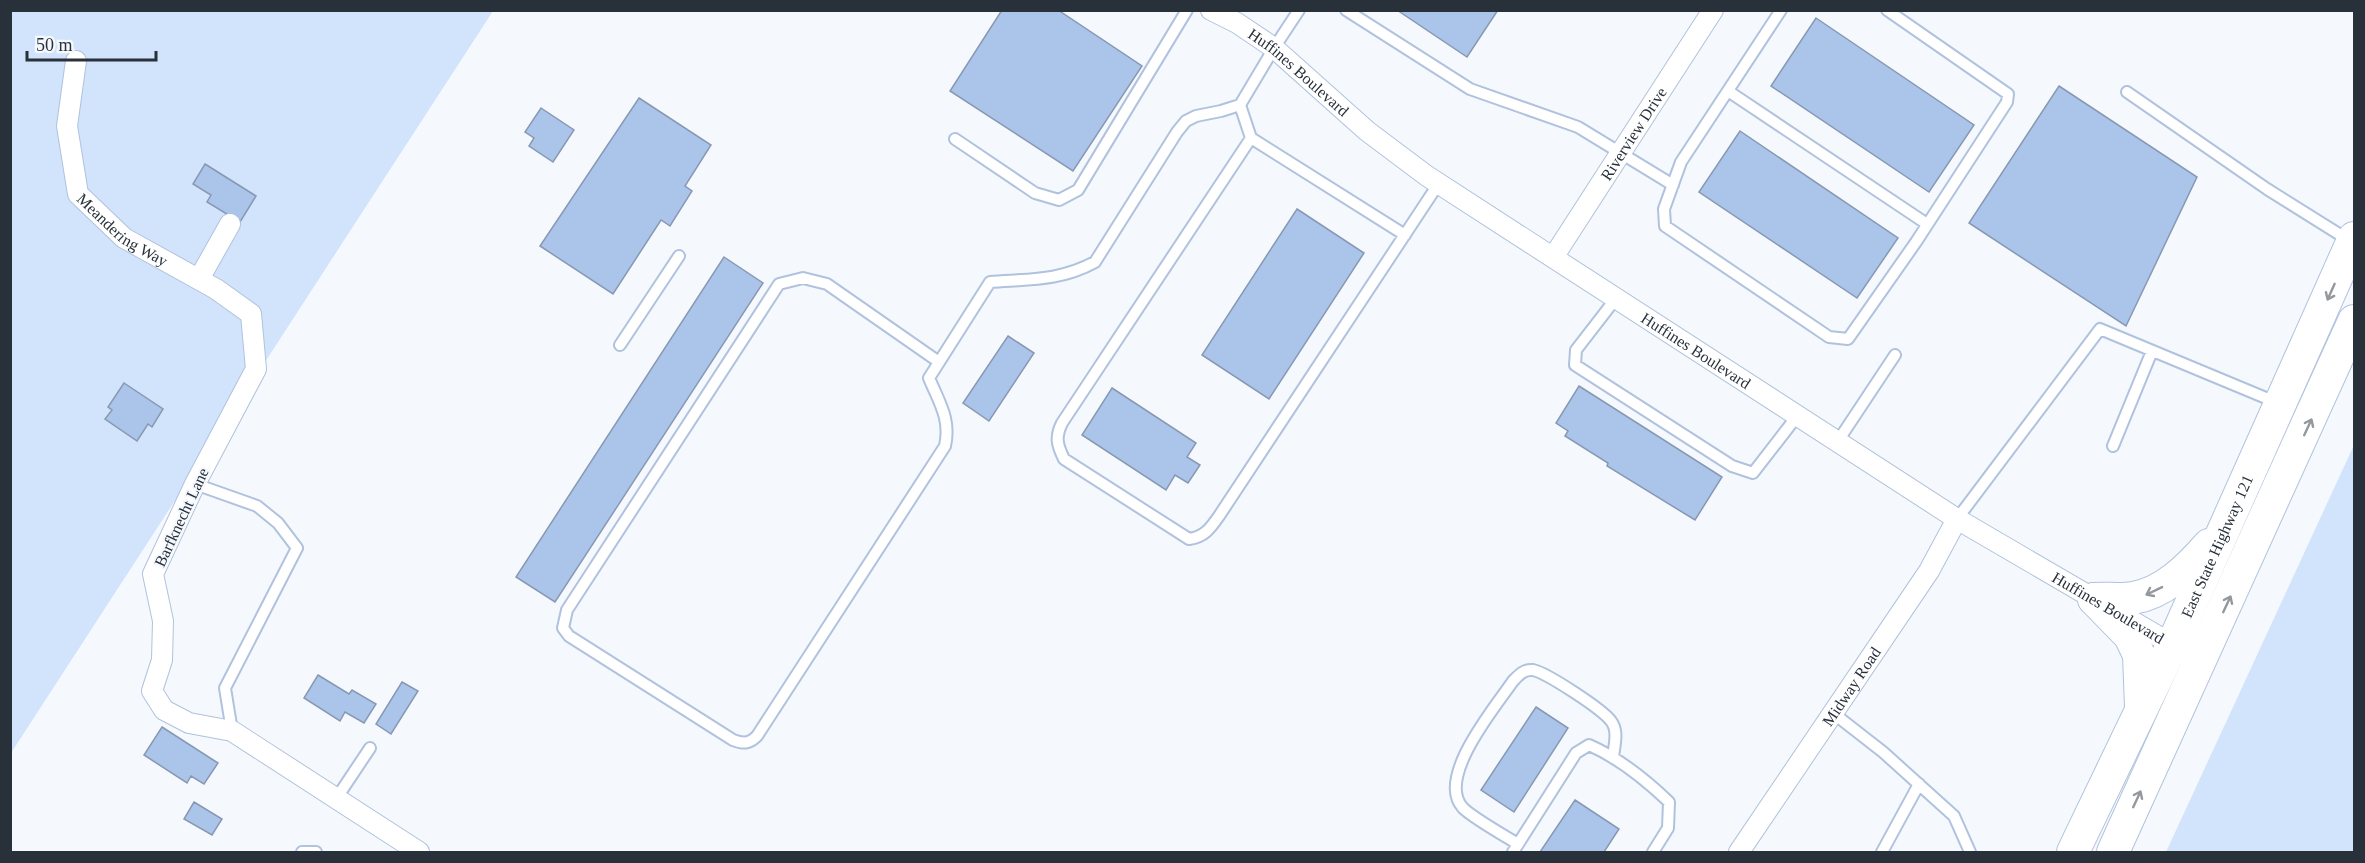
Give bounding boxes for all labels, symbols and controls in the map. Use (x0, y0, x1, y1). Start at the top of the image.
scale bar (27, 24, 156, 62)
street label: Huffines Boulevard (1245, 25, 1352, 120)
text: 50 m (36, 35, 73, 55)
street label: Riverview Drive (1597, 84, 1670, 183)
street label: Meandering Way (74, 190, 171, 270)
one-way arrow (2325, 282, 2336, 300)
street label: Huffines Boulevard (1638, 309, 1754, 392)
one-way arrow (2302, 419, 2314, 437)
street label: Barfknecht Lane (151, 465, 212, 569)
street label: East State Highway 121 (2178, 472, 2256, 620)
street label: Huffines Boulevard (2049, 569, 2167, 647)
one-way arrow (2146, 585, 2164, 597)
one-way arrow (2221, 596, 2233, 614)
street label: Midway Road (1819, 644, 1884, 729)
one-way arrow (2132, 791, 2143, 809)

